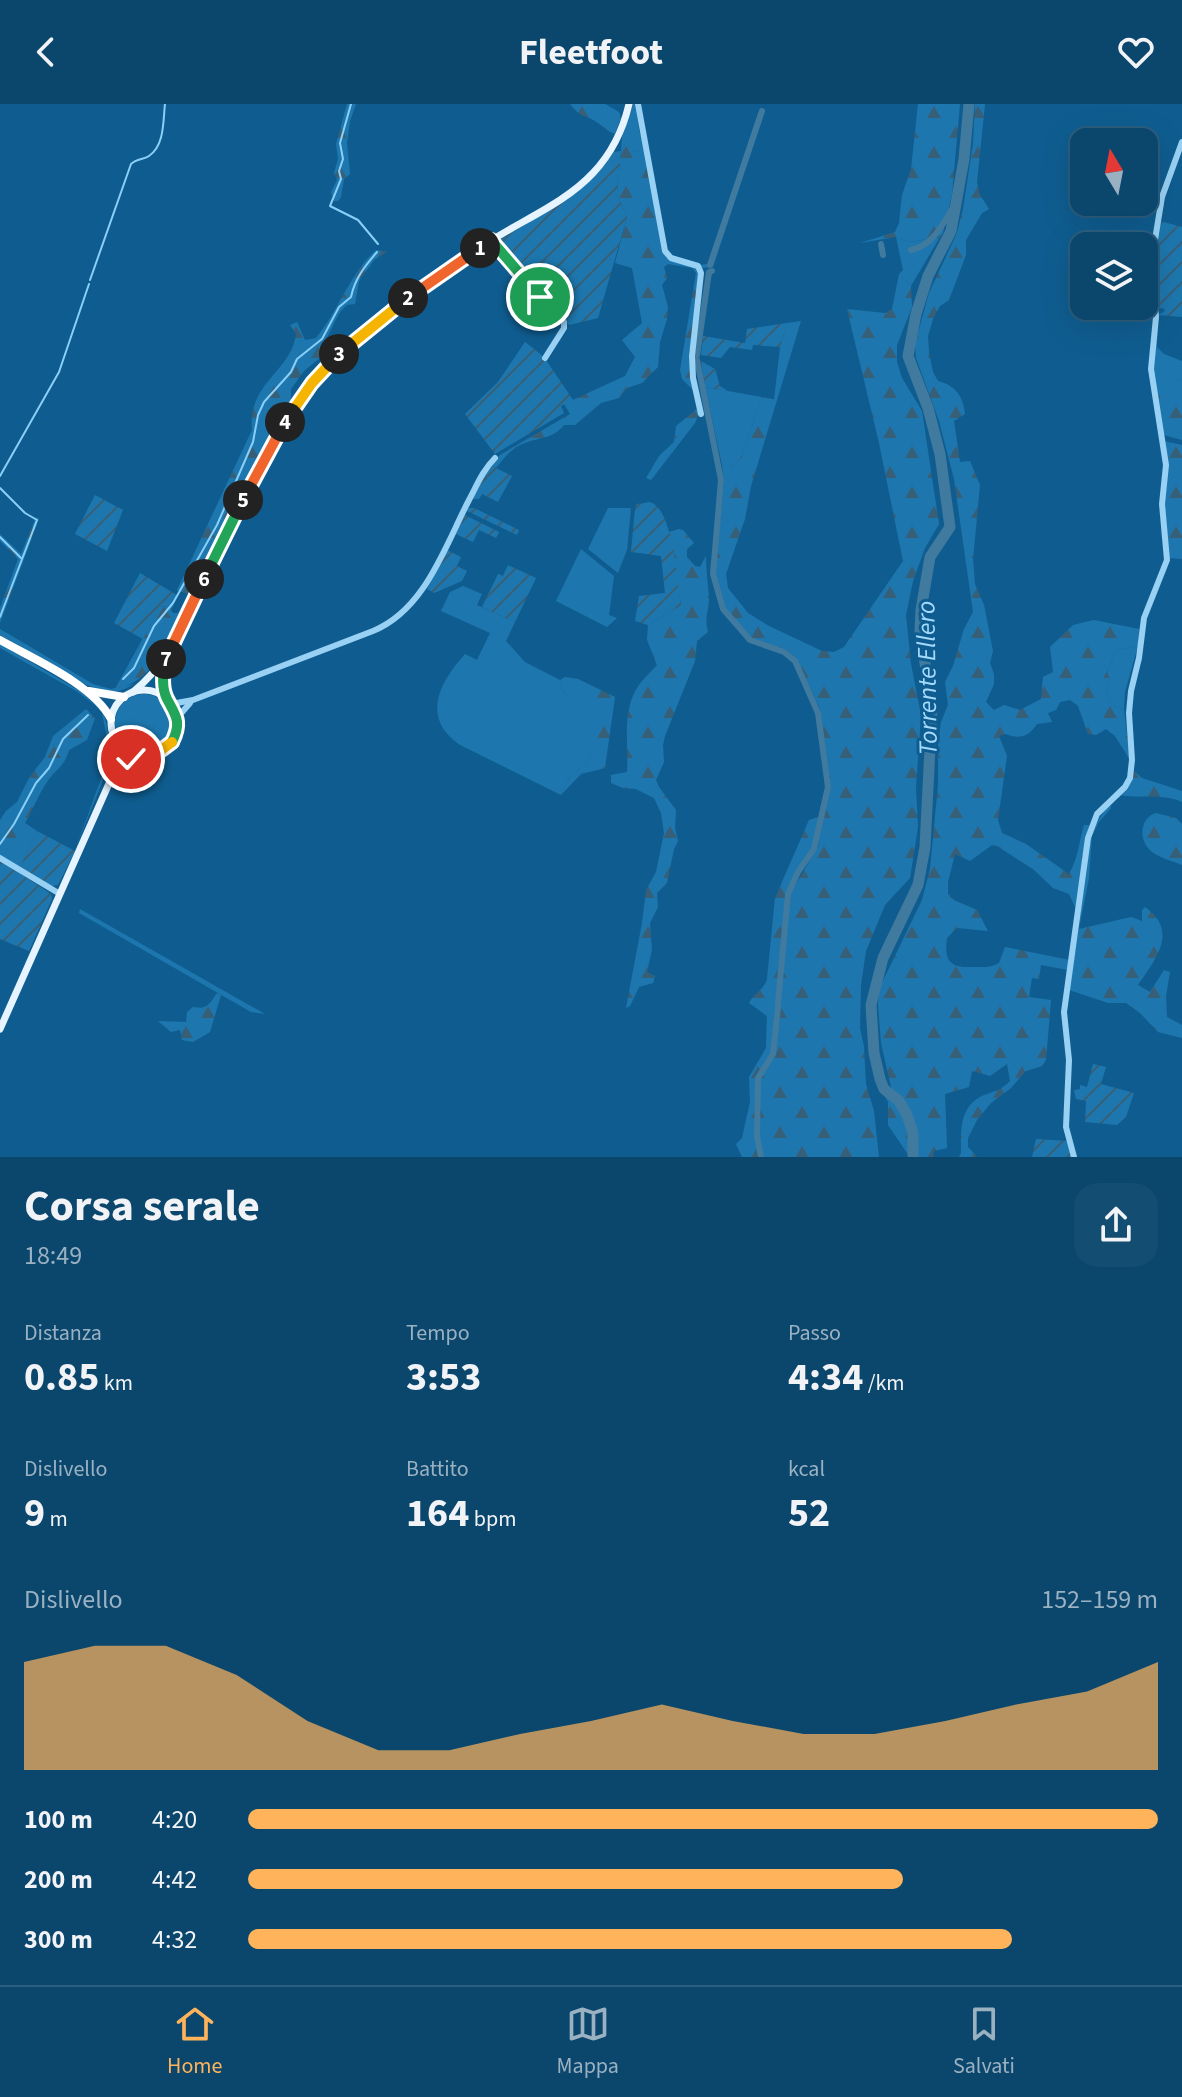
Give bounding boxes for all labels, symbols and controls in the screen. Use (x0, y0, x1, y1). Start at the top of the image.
text: Fleetfoot (519, 27, 663, 78)
icon: back (24, 30, 68, 74)
icon: heart (1114, 30, 1158, 74)
north arrow (1070, 128, 1158, 216)
map controls (1070, 128, 1158, 320)
pin: 1 (460, 228, 500, 268)
text: 1 (474, 232, 486, 264)
button: layers (1070, 232, 1158, 320)
pin (506, 263, 574, 331)
icon: arrive (518, 275, 562, 319)
pin: 2 (388, 278, 428, 318)
text: 2 (402, 282, 414, 314)
pin: 3 (319, 334, 359, 374)
text: 3 (333, 338, 345, 370)
pin: 4 (265, 402, 305, 442)
text: 4 (279, 406, 291, 438)
pin: 5 (223, 480, 263, 520)
text: 5 (237, 484, 249, 516)
pin: 6 (184, 559, 224, 599)
text: 6 (198, 563, 210, 595)
water label: Torrente Ellero (907, 600, 947, 756)
pin: 7 (146, 639, 186, 679)
text: 7 (160, 643, 172, 675)
pin (97, 725, 165, 793)
icon: check (109, 737, 153, 781)
text: Corsa serale (24, 1175, 260, 1238)
button: share (1074, 1183, 1158, 1267)
text: 18:49 (24, 1237, 82, 1274)
text: Distanza (24, 1317, 102, 1349)
text: Tempo (406, 1317, 470, 1349)
text: Passo (788, 1317, 841, 1349)
text: 0.85 (24, 1349, 99, 1406)
text: 3:53 (406, 1349, 481, 1406)
text: 4:34 (788, 1349, 863, 1406)
text: km (99, 1367, 133, 1399)
text: /km (863, 1367, 905, 1399)
text: Dislivello (24, 1453, 107, 1485)
text: Battito (406, 1453, 469, 1485)
text: kcal (788, 1453, 825, 1485)
text: 9 (24, 1485, 45, 1542)
text: 164 (406, 1485, 469, 1542)
text: 52 (788, 1485, 830, 1542)
text: m (45, 1503, 68, 1535)
text: bpm (469, 1503, 516, 1535)
text: Dislivello (24, 1581, 123, 1618)
text: 152–159 m (1041, 1581, 1158, 1618)
text: 100 m (24, 1801, 93, 1838)
text: 4:20 (152, 1801, 197, 1838)
text: 200 m (24, 1861, 93, 1898)
text: 4:42 (152, 1861, 197, 1898)
text: 300 m (24, 1921, 93, 1958)
text: 4:32 (152, 1921, 197, 1958)
tab: Home (167, 2002, 222, 2082)
tab: Mappa (557, 2002, 619, 2082)
tab: Salvati (953, 2002, 1015, 2082)

